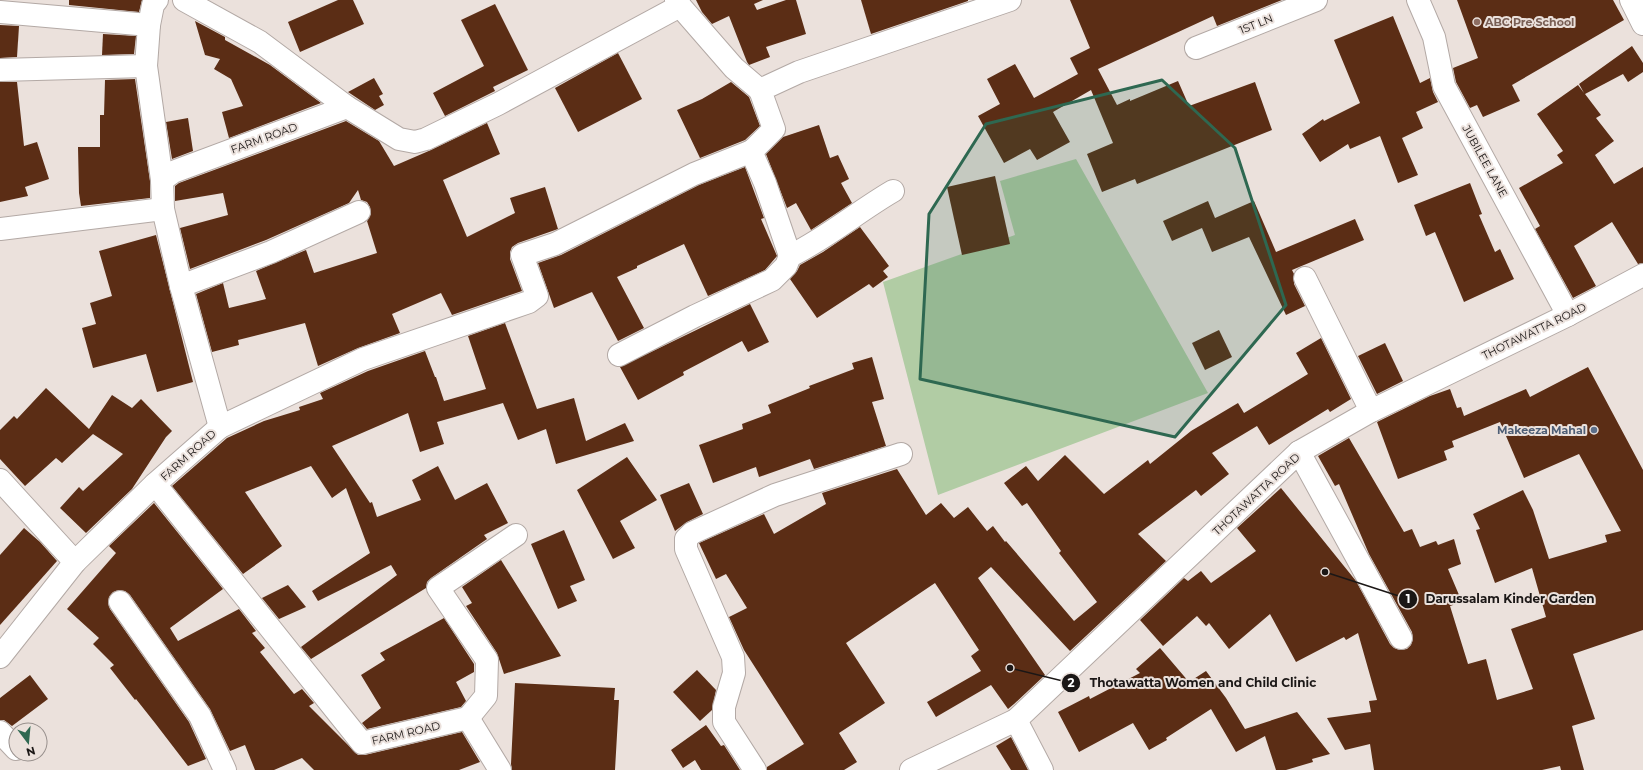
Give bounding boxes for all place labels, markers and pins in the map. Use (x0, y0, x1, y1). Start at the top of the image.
place label: ABC Pre School (1484, 15, 1574, 29)
marker: ABC Pre School (1472, 17, 1482, 27)
place label: Makeeza Mahal (1497, 423, 1586, 437)
marker: Makeeza Mahal (1589, 425, 1599, 435)
callout: Darussalam Kinder Garden (1398, 587, 1603, 611)
callout: Thotawatta Women and Child Clinic (1061, 671, 1324, 695)

